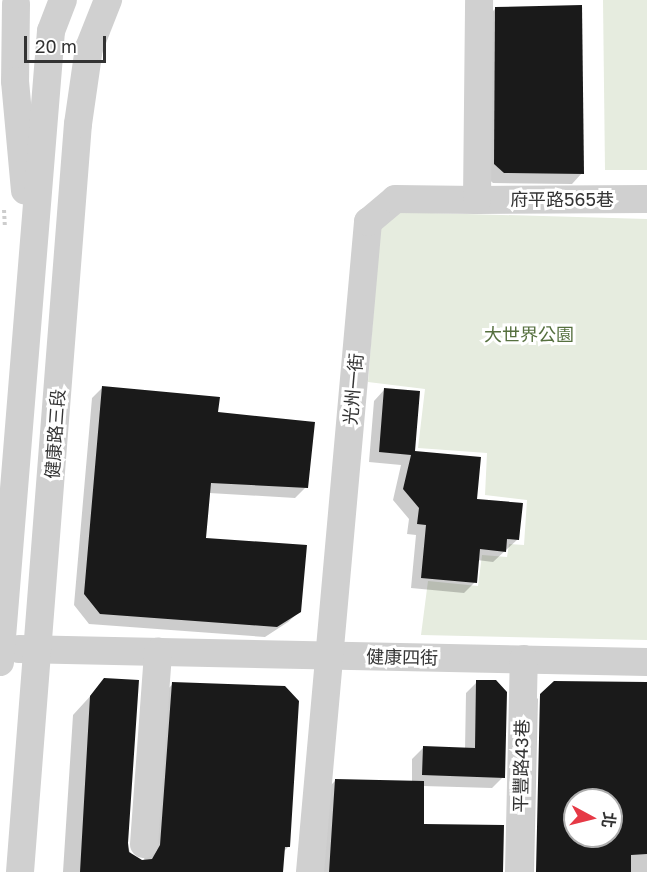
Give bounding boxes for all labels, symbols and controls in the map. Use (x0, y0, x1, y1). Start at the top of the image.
scale bar (27, 24, 110, 62)
text: 20 m (35, 35, 77, 57)
street label: 府平路565巷 (510, 188, 614, 210)
park label: 大世界公園 (484, 323, 574, 345)
street label: 光州一街 (339, 352, 367, 426)
street label: 健康路三段 (41, 388, 69, 480)
street label: 健康四街 (366, 646, 438, 668)
street label: 平豐路43巷 (509, 719, 533, 813)
north arrow (563, 788, 623, 848)
text: 北 (598, 811, 620, 829)

